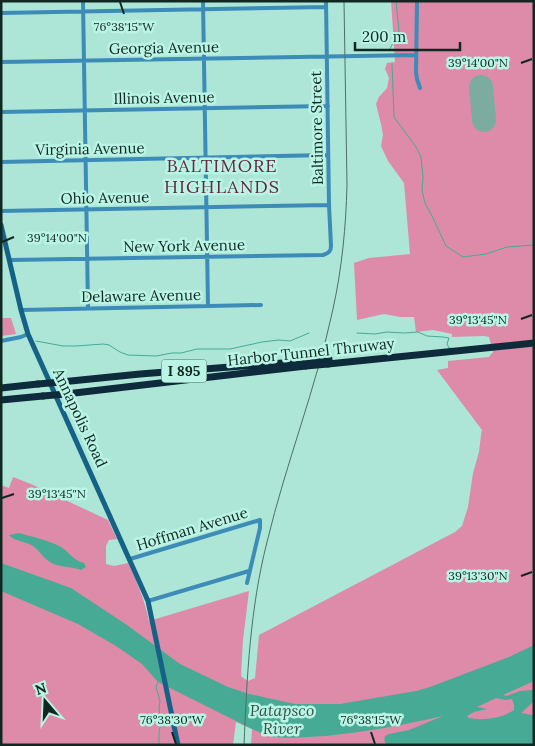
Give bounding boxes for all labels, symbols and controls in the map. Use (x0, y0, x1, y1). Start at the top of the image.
text: 76°38'15"W (94, 19, 155, 34)
scale bar (355, 20, 460, 52)
text: 200 m (362, 27, 406, 46)
street label: Georgia Avenue (109, 37, 219, 58)
text: 39°14'00"N (448, 55, 508, 70)
street label: Baltimore Street (306, 70, 327, 185)
street label: Illinois Avenue (113, 87, 215, 108)
street label: Virginia Avenue (34, 138, 145, 159)
district label: BALTIMORE HIGHLANDS (164, 154, 280, 198)
street label: Ohio Avenue (60, 187, 150, 208)
text: 39°14'00"N (27, 230, 87, 245)
street label: New York Avenue (123, 235, 245, 256)
street label: Delaware Avenue (81, 285, 201, 306)
text: 39°13'45"N (449, 312, 507, 327)
street label: Harbor Tunnel Thruway (227, 333, 395, 370)
road number: I 895 (162, 360, 206, 382)
street label: Annapolis Road (49, 364, 112, 470)
text: 39°13'45"N (28, 486, 86, 501)
street label: Hoffman Avenue (134, 503, 250, 554)
text: 39°13'30"N (448, 568, 508, 583)
north arrow (20, 676, 70, 726)
text: N (33, 678, 49, 699)
water label: Patapsco River (250, 700, 314, 738)
text: 76°38'30"W (140, 712, 205, 727)
text: 76°38'15"W (341, 712, 402, 727)

